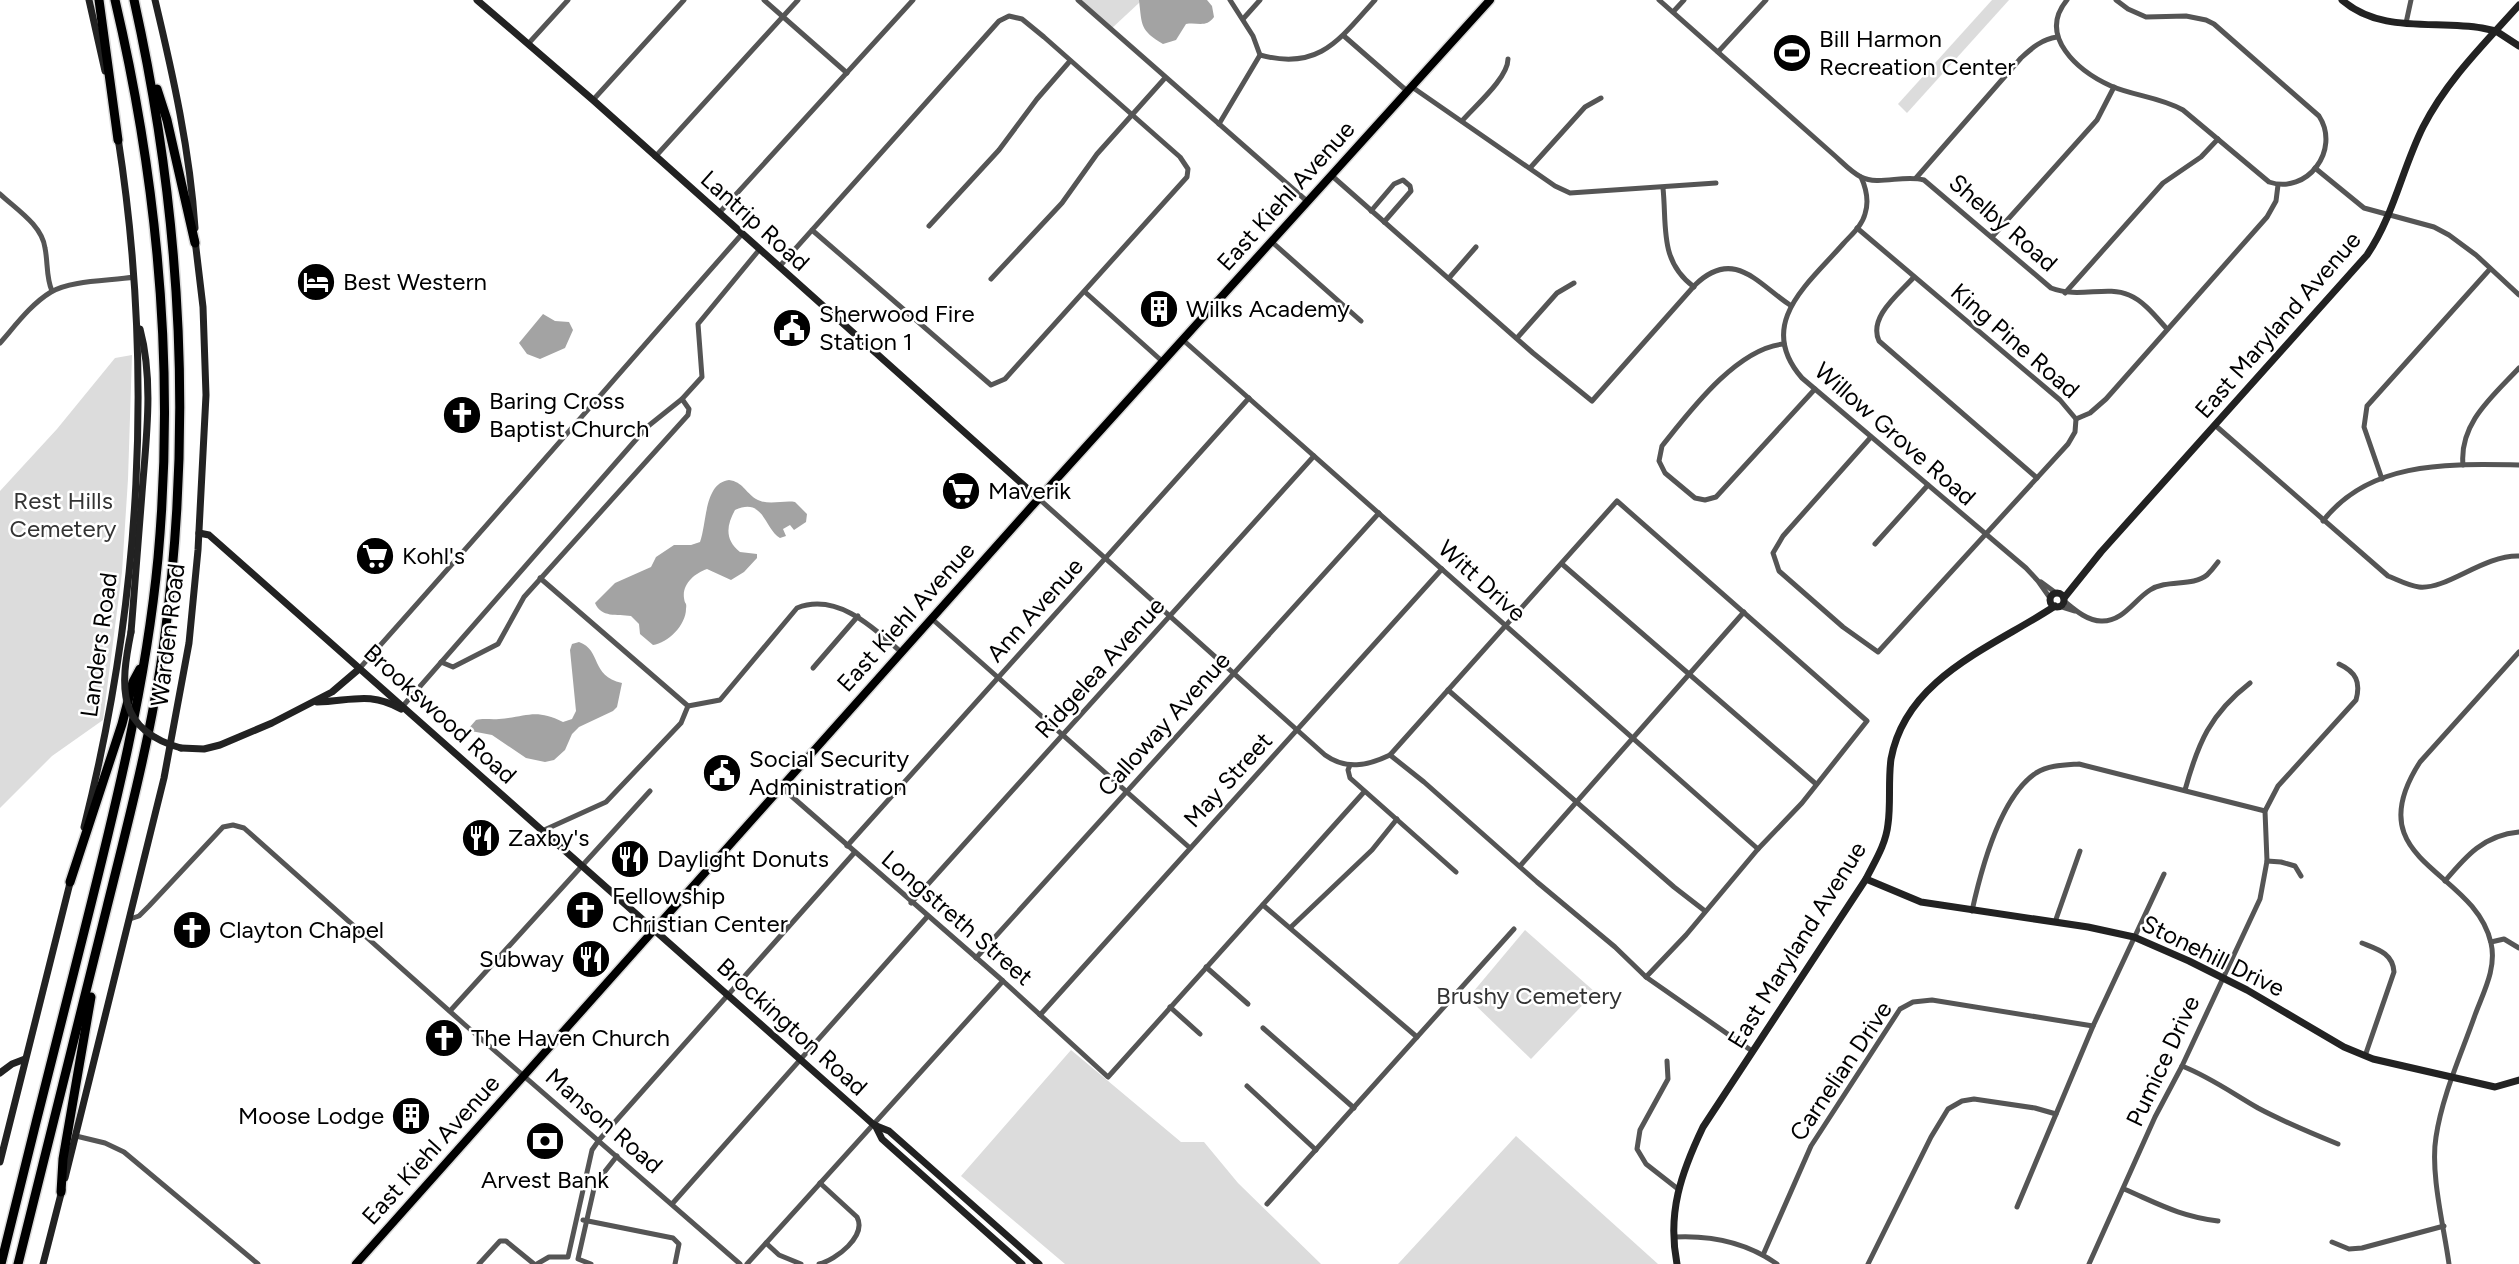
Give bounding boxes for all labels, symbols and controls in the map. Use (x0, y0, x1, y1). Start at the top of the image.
place label: Bill Harmon Recreation Center (1819, 24, 2015, 81)
sports icon: Bill Harmon Recreation Center (1771, 32, 1813, 74)
street label: East Kiehl Avenue (1211, 115, 1361, 277)
street label: Lantrip Road (695, 164, 816, 277)
street label: Shelby Road (1943, 168, 2063, 278)
street label: East Maryland Avenue (2189, 225, 2367, 424)
hotel icon: Best Western (295, 261, 337, 303)
place label: Best Western (343, 267, 487, 296)
street label: King Pine Road (1945, 277, 2086, 404)
building icon: Wilks Academy (1138, 288, 1180, 330)
place label: Wilks Academy (1186, 294, 1350, 323)
place label: Sherwood Fire Station 1 (819, 299, 975, 356)
public building icon: Sherwood Fire Station 1 (771, 307, 813, 349)
street label: Willow Grove Road (1809, 356, 1982, 511)
place label: Baring Cross Baptist Church (489, 386, 650, 443)
church icon: Baring Cross Baptist Church (441, 394, 483, 436)
supermarket icon: Maverik (940, 470, 982, 512)
place label: Maverik (988, 476, 1071, 505)
park label: Rest Hills Cemetery (10, 486, 117, 543)
street label: Witt Drive (1432, 534, 1532, 628)
supermarket icon: Kohl's (354, 535, 396, 577)
street label: East Kiehl Avenue (831, 536, 981, 698)
place label: Kohl's (402, 541, 465, 570)
street label: Ann Avenue (980, 552, 1089, 668)
street label: Warden Road (144, 562, 191, 708)
street label: Landers Road (74, 571, 123, 719)
street label: Ridgelea Avenue (1029, 591, 1170, 744)
street label: Brookswood Road (358, 638, 523, 790)
street label: Calloway Avenue (1091, 646, 1236, 802)
street label: May Street (1177, 726, 1278, 833)
place label: Social Security Administration (749, 744, 910, 801)
public building icon: Social Security Administration (701, 752, 743, 794)
restaurant icon: Zaxby's (460, 817, 502, 859)
place label: Zaxby's (508, 823, 589, 852)
street label: East Maryland Avenue (1721, 836, 1872, 1053)
restaurant icon: Daylight Donuts (609, 838, 651, 880)
place label: Daylight Donuts (657, 844, 829, 873)
street label: Longstreth Street (876, 844, 1039, 991)
place label: Fellowship Christian Center (612, 881, 788, 938)
church icon: Fellowship Christian Center (564, 889, 606, 931)
church icon: Clayton Chapel (171, 909, 213, 951)
street label: Stonehill Drive (2137, 909, 2289, 1003)
place label: Clayton Chapel (219, 915, 384, 944)
restaurant icon: Subway (570, 938, 612, 980)
place label: Subway (479, 944, 564, 973)
street label: Brockington Road (711, 952, 873, 1102)
park label: Brushy Cemetery (1436, 981, 1622, 1010)
street label: Pumice Drive (2120, 991, 2205, 1131)
street label: Carnelian Drive (1783, 995, 1898, 1146)
church icon: The Haven Church (423, 1017, 465, 1059)
place label: The Haven Church (471, 1023, 670, 1052)
street label: Manson Road (540, 1062, 669, 1179)
street label: East Kiehl Avenue (356, 1069, 506, 1231)
building icon: Moose Lodge (390, 1095, 432, 1137)
place label: Moose Lodge (238, 1101, 384, 1130)
bank icon: Arvest Bank (524, 1120, 566, 1162)
place label: Arvest Bank (481, 1165, 609, 1194)

